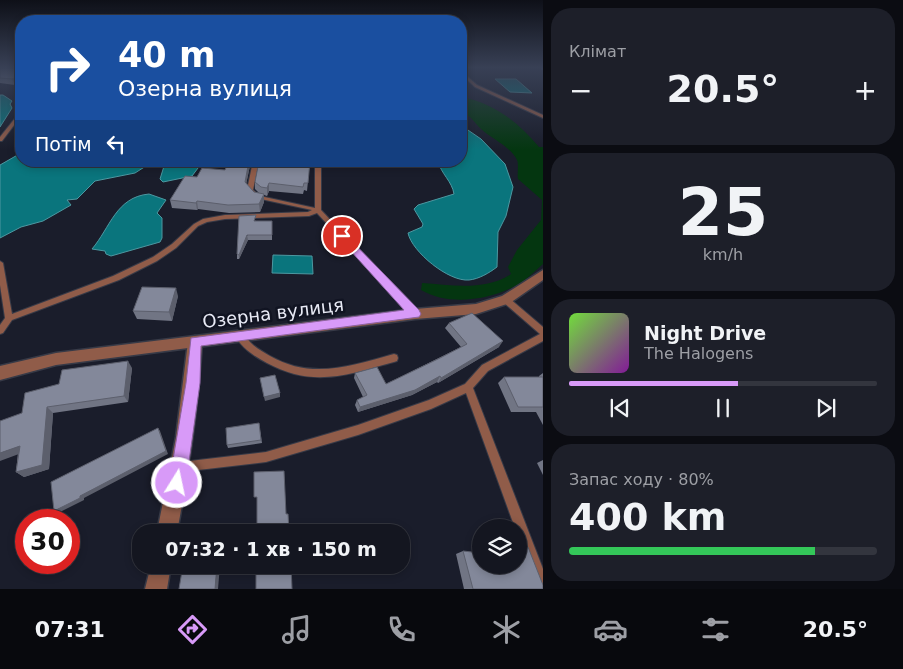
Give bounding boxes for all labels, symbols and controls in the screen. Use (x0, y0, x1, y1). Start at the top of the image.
icon: right (35, 35, 100, 100)
text: 40 m (118, 35, 215, 75)
text: Клімат (569, 42, 626, 61)
text: 20.5° (667, 67, 779, 111)
text: − (569, 74, 592, 107)
text: + (854, 74, 877, 107)
text: Озерна вулиця (118, 76, 292, 101)
icon: left (102, 130, 130, 158)
text: Потім (35, 133, 92, 155)
text: 25 (678, 175, 768, 250)
pin (321, 215, 363, 257)
icon: arrive (328, 222, 356, 250)
text: km/h (703, 245, 743, 264)
street label: Озерна вулиця (201, 294, 345, 332)
text: Night Drive (644, 322, 766, 344)
text: The Halogens (644, 344, 753, 363)
icon: previous (606, 394, 634, 422)
icon: pause (709, 394, 737, 422)
icon: next (812, 394, 840, 422)
position arrow (150, 456, 202, 508)
text: Запас ходу · 80% (569, 470, 714, 489)
text: 400 km (569, 495, 726, 539)
speed limit sign: 30 (15, 509, 80, 574)
map controls (472, 519, 527, 574)
button: layers (472, 519, 527, 574)
text: 07:32 · 1 хв · 150 m (165, 538, 377, 560)
icon: directions (175, 612, 210, 647)
icon: music (279, 612, 314, 647)
icon: phone (384, 612, 419, 647)
icon: climate (489, 612, 524, 647)
icon: car (593, 612, 628, 647)
icon: filters (698, 612, 733, 647)
text: 07:31 (35, 617, 105, 642)
text: 20.5° (803, 617, 868, 642)

